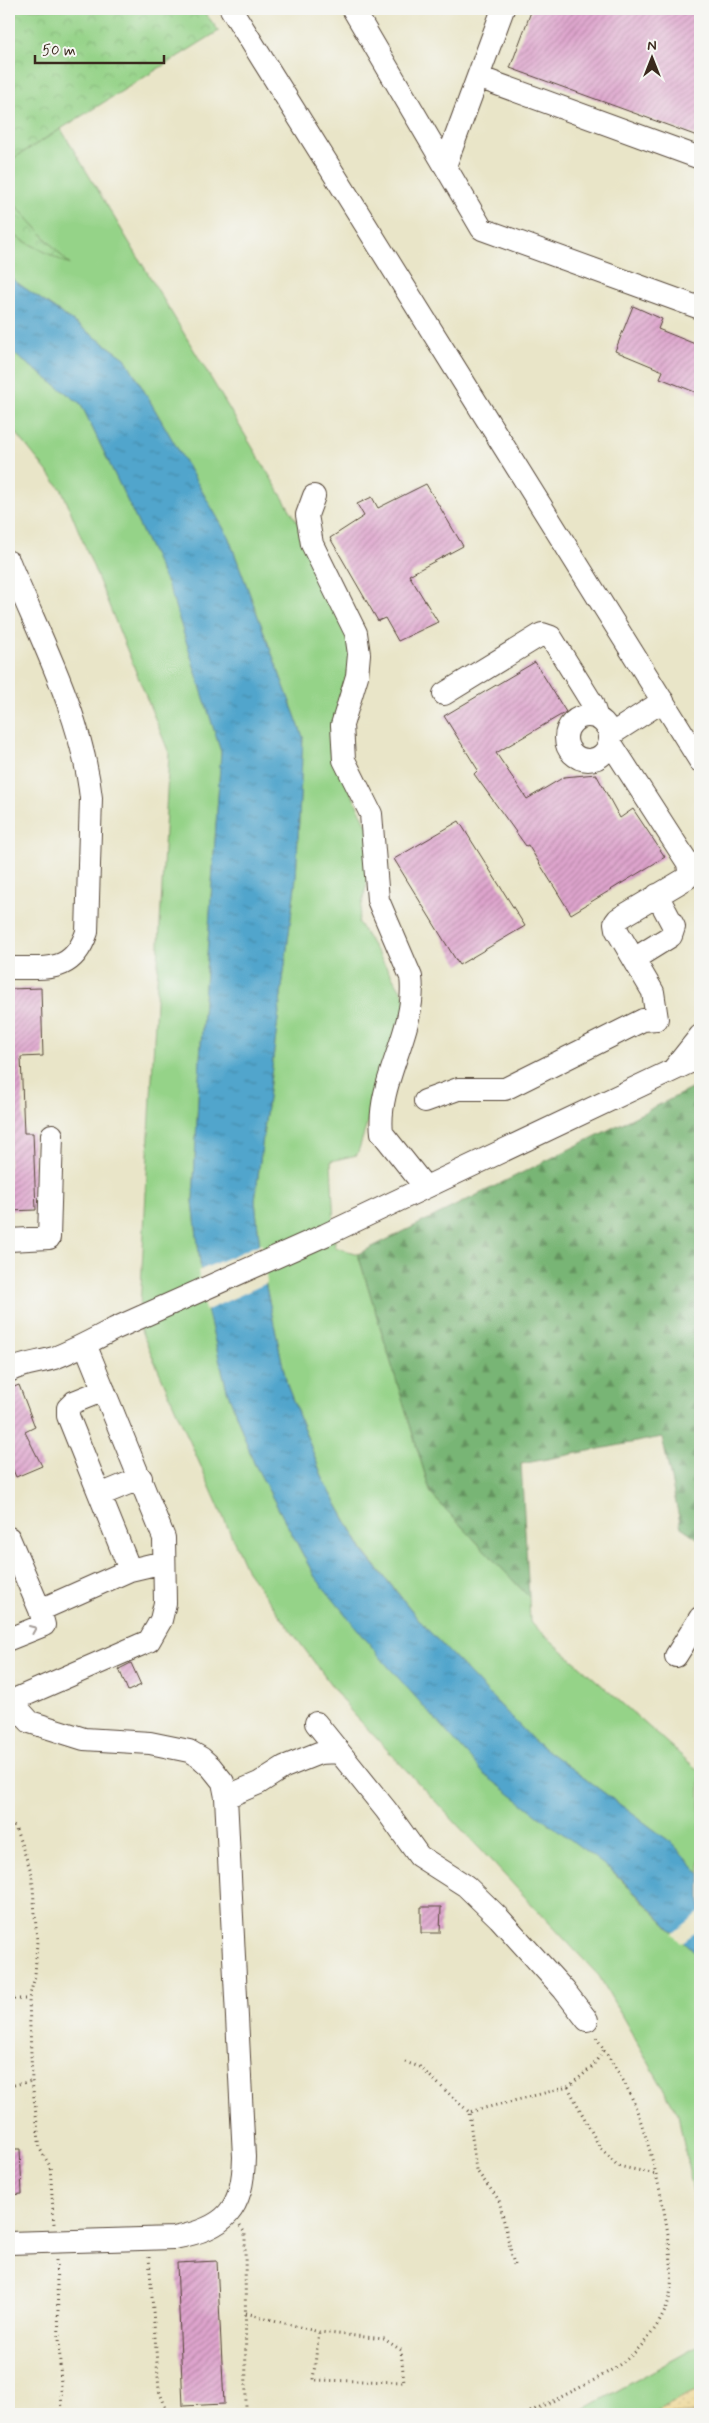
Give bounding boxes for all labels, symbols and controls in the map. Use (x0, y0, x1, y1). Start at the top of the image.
scale bar (35, 32, 164, 64)
north arrow (626, 32, 676, 82)
text: N (647, 37, 657, 55)
text: 50 m (42, 41, 76, 61)
one-way arrow (29, 1625, 37, 1635)

